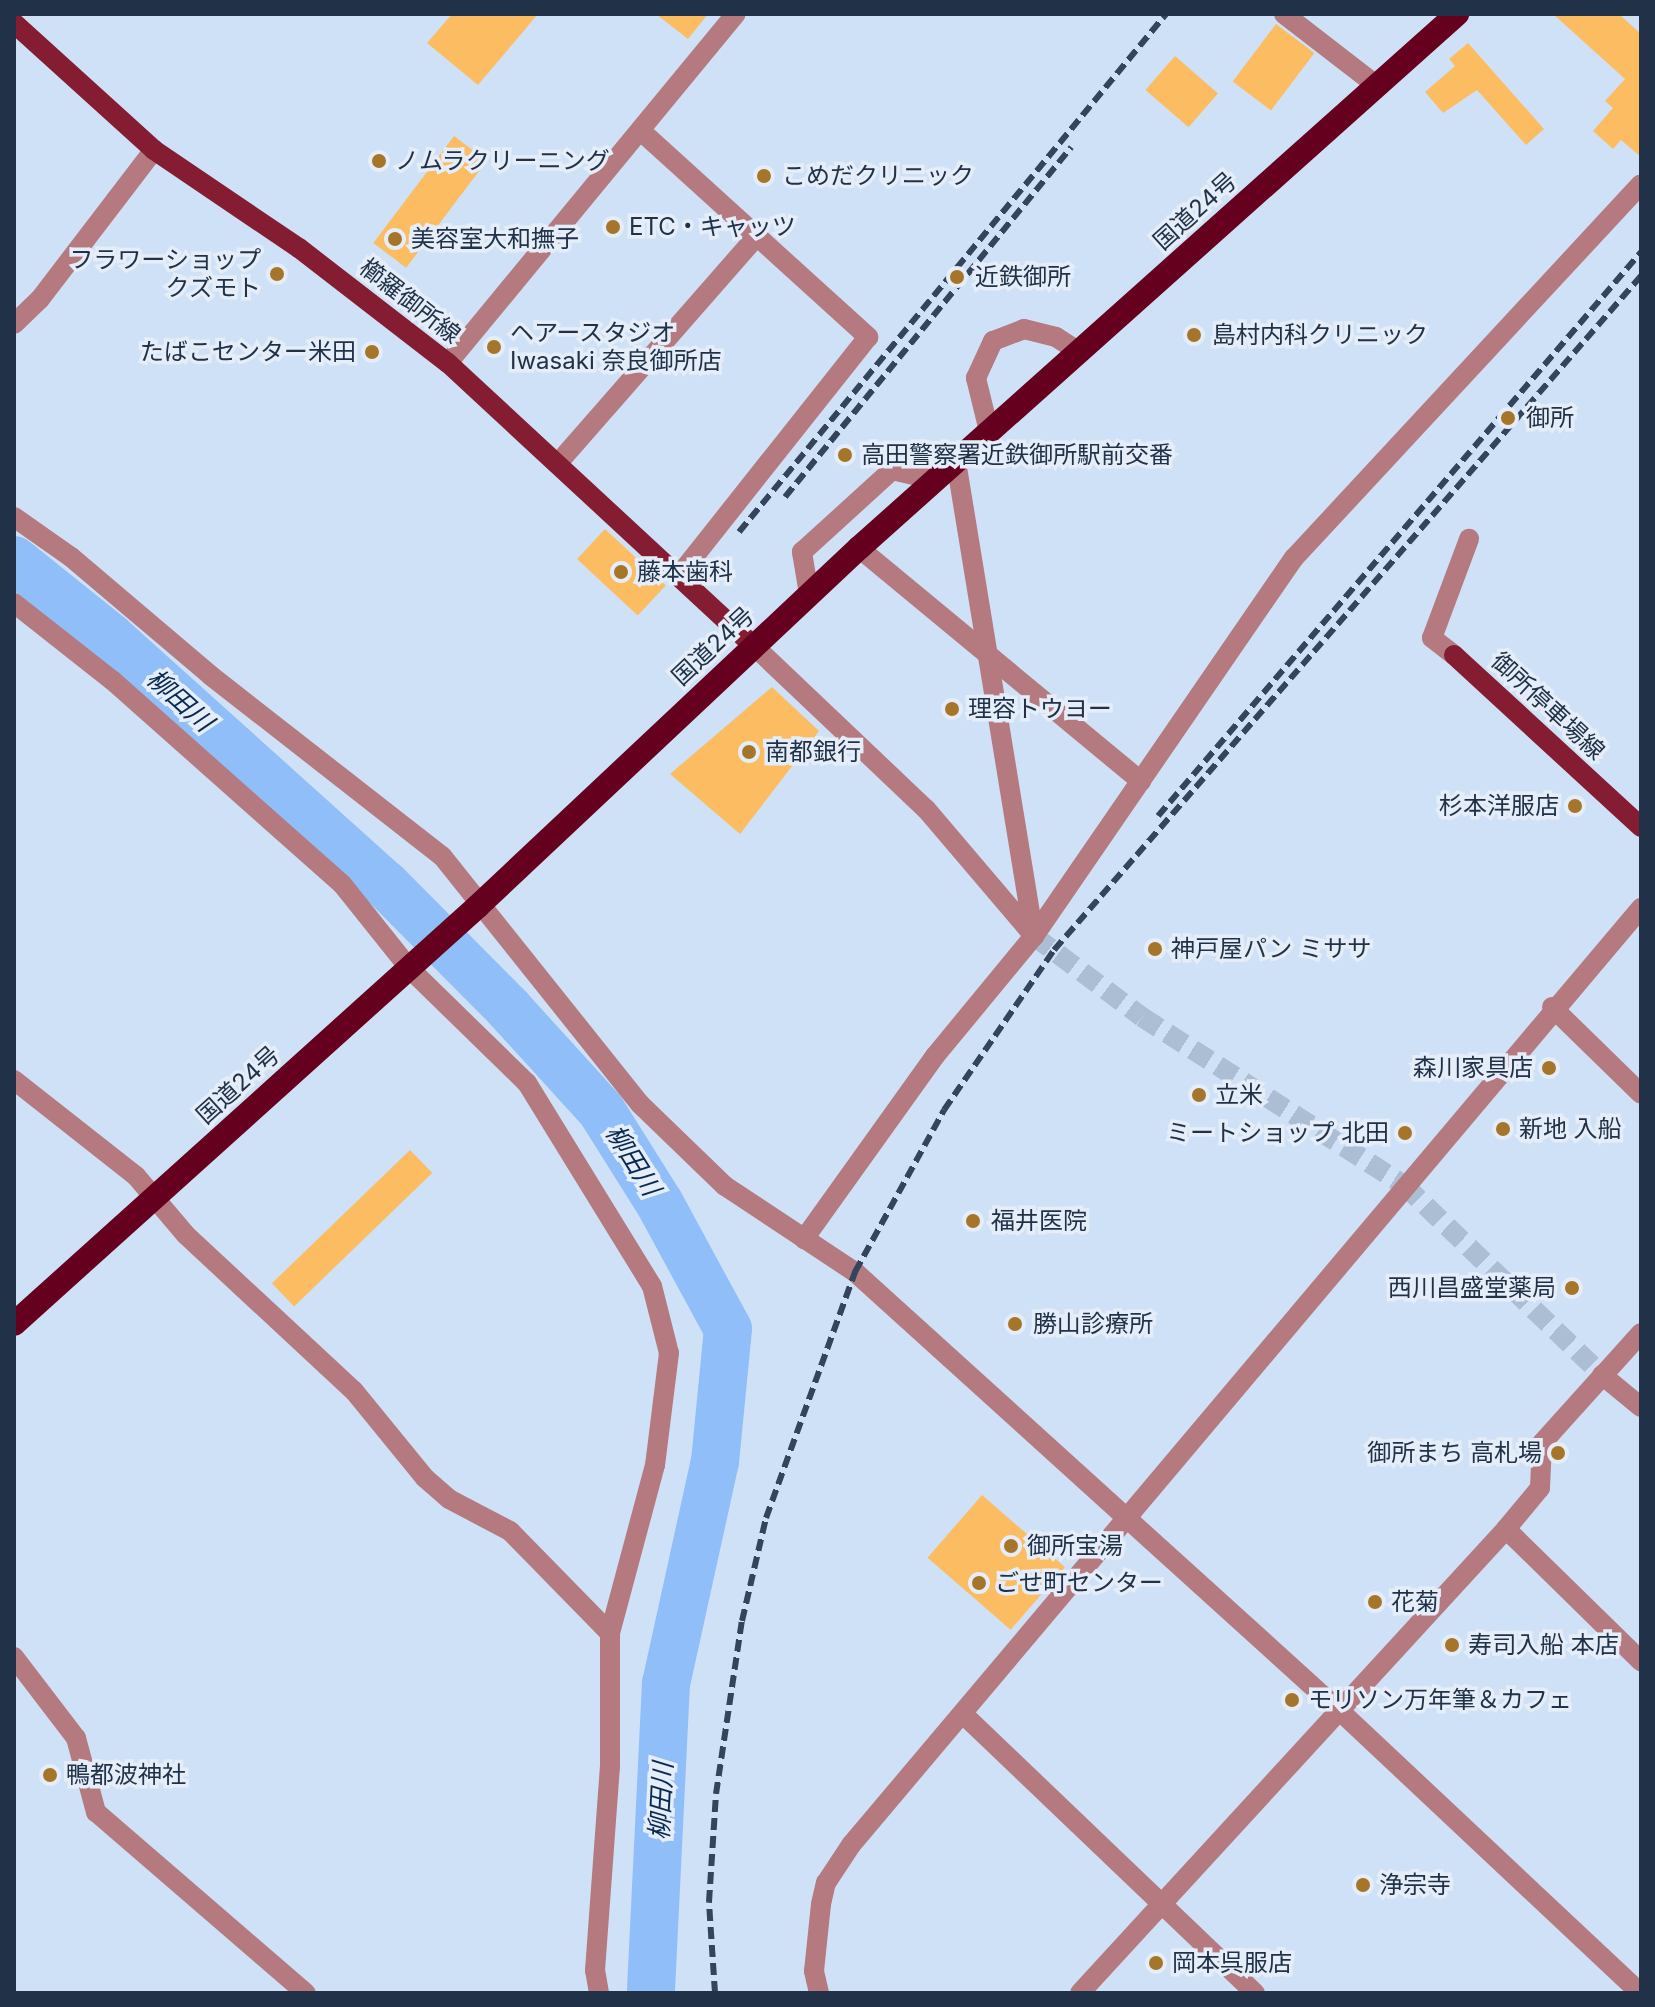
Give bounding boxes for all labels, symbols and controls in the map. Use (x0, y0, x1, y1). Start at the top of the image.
place label: ノムラクリーニング (395, 147, 611, 175)
marker: ノムラクリーニング (370, 152, 388, 170)
place label: こめだクリニック (782, 162, 974, 190)
marker: こめだクリニック (753, 165, 775, 187)
street label: 国道24号 (1148, 166, 1242, 256)
place label: ETC・キャッツ (629, 213, 796, 241)
marker: ETC・キャッツ (604, 218, 622, 236)
place label: 美容室大和撫子 (411, 225, 579, 253)
marker: 美容室大和撫子 (386, 230, 404, 248)
place label: フラワーショップ クズモト (69, 246, 261, 302)
street label: 櫛羅御所線 (354, 253, 466, 349)
place label: 近鉄御所 (975, 263, 1071, 291)
marker: フラワーショップ クズモト (268, 265, 286, 283)
marker: 近鉄御所 (946, 266, 968, 288)
place label: ヘアースタジオ Iwasaki 奈良御所店 (510, 319, 721, 375)
place label: 島村内科クリニック (1212, 321, 1428, 349)
marker: 島村内科クリニック (1183, 324, 1205, 346)
place label: たばこセンター米田 (140, 338, 356, 366)
marker: ヘアースタジオ Iwasaki 奈良御所店 (485, 338, 503, 356)
marker: たばこセンター米田 (363, 343, 381, 361)
place label: 御所 (1526, 404, 1574, 432)
marker: 御所 (1497, 407, 1519, 429)
place label: 高田警察署近鉄御所駅前交番 (861, 441, 1173, 469)
marker: 高田警察署近鉄御所駅前交番 (836, 446, 854, 464)
place label: 藤本歯科 (637, 558, 733, 586)
marker: 藤本歯科 (612, 563, 630, 581)
street label: 国道24号 (666, 601, 760, 691)
street label: 御所停車場線 (1486, 646, 1610, 766)
water label: 柳田川 (141, 662, 219, 738)
place label: 理容トウヨー (968, 695, 1112, 723)
marker: 理容トウヨー (943, 700, 961, 718)
place label: 南都銀行 (765, 738, 861, 766)
marker: 南都銀行 (740, 743, 758, 761)
place label: 杉本洋服店 (1439, 792, 1559, 820)
marker: 杉本洋服店 (1566, 797, 1584, 815)
place label: 神戸屋パン ミササ (1171, 935, 1370, 963)
marker: 神戸屋パン ミササ (1146, 940, 1164, 958)
street label: 国道24号 (191, 1040, 285, 1130)
place label: 森川家具店 (1413, 1054, 1533, 1082)
marker: 森川家具店 (1540, 1059, 1558, 1077)
place label: 立米 (1215, 1081, 1263, 1109)
marker: 立米 (1190, 1086, 1208, 1104)
place label: 新地 入船 (1519, 1115, 1622, 1143)
water label: 柳田川 (599, 1119, 667, 1201)
place label: ミートショップ 北田 (1166, 1119, 1389, 1147)
marker: 新地 入船 (1494, 1120, 1512, 1138)
marker: ミートショップ 北田 (1396, 1124, 1414, 1142)
place label: 福井医院 (991, 1207, 1087, 1235)
marker: 福井医院 (962, 1210, 984, 1232)
place label: 西川昌盛堂薬局 (1388, 1274, 1556, 1302)
marker: 西川昌盛堂薬局 (1563, 1279, 1581, 1297)
place label: 勝山診療所 (1033, 1310, 1153, 1338)
marker: 勝山診療所 (1004, 1313, 1026, 1335)
place label: 御所まち 高札場 (1367, 1439, 1542, 1467)
marker: 御所まち 高札場 (1549, 1444, 1567, 1462)
place label: 御所宝湯 (1027, 1532, 1123, 1560)
marker: 御所宝湯 (1002, 1537, 1020, 1555)
place label: ごせ町センター (995, 1569, 1163, 1597)
marker: ごせ町センター (970, 1574, 988, 1592)
place label: 花菊 (1391, 1588, 1439, 1616)
marker: 花菊 (1366, 1593, 1384, 1611)
place label: 寿司入船 本店 (1468, 1631, 1619, 1659)
marker: 寿司入船 本店 (1443, 1636, 1461, 1654)
place label: モリソン万年筆＆カフェ (1308, 1686, 1572, 1714)
marker: モリソン万年筆＆カフェ (1283, 1691, 1301, 1709)
place label: 鴨都波神社 (66, 1761, 186, 1789)
water label: 柳田川 (643, 1761, 679, 1841)
marker: 鴨都波神社 (41, 1766, 59, 1784)
place label: 浄宗寺 (1379, 1871, 1451, 1899)
marker: 浄宗寺 (1354, 1876, 1372, 1894)
place label: 岡本呉服店 (1172, 1949, 1292, 1977)
marker: 岡本呉服店 (1147, 1954, 1165, 1972)

